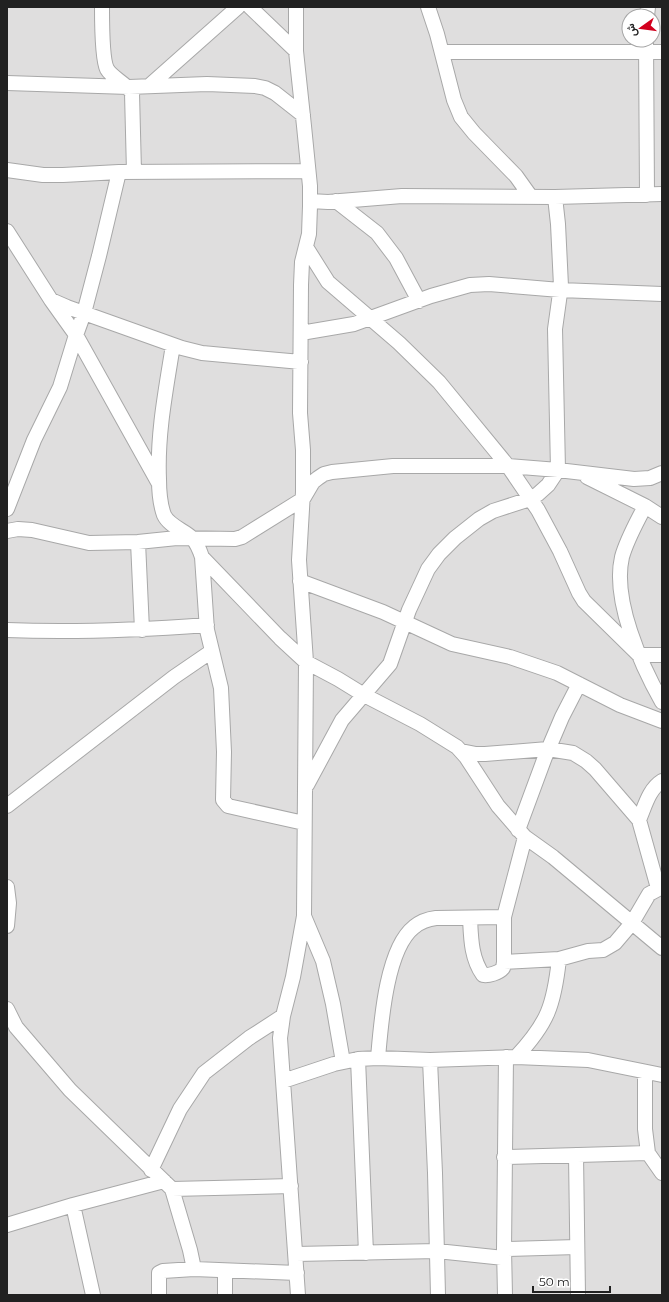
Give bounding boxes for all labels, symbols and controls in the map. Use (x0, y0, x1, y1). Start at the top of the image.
north arrow (621, 8, 661, 48)
text: ش (623, 22, 640, 39)
scale bar (533, 1268, 610, 1294)
text: 50 m (539, 1274, 570, 1289)

